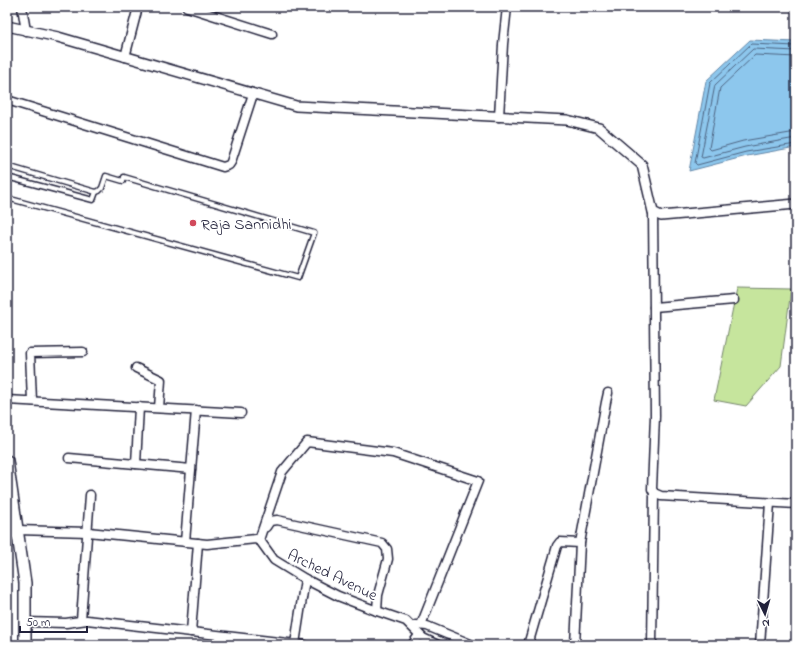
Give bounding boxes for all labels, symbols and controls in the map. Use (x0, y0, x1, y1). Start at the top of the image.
place label: Raja Sannidhi (201, 213, 291, 237)
marker: Raja Sannidhi (188, 218, 198, 228)
street label: Arched Avenue (283, 544, 382, 608)
north arrow (745, 594, 785, 634)
scale bar (20, 608, 87, 634)
text: 50 m (26, 614, 50, 632)
text: N (761, 615, 770, 631)

